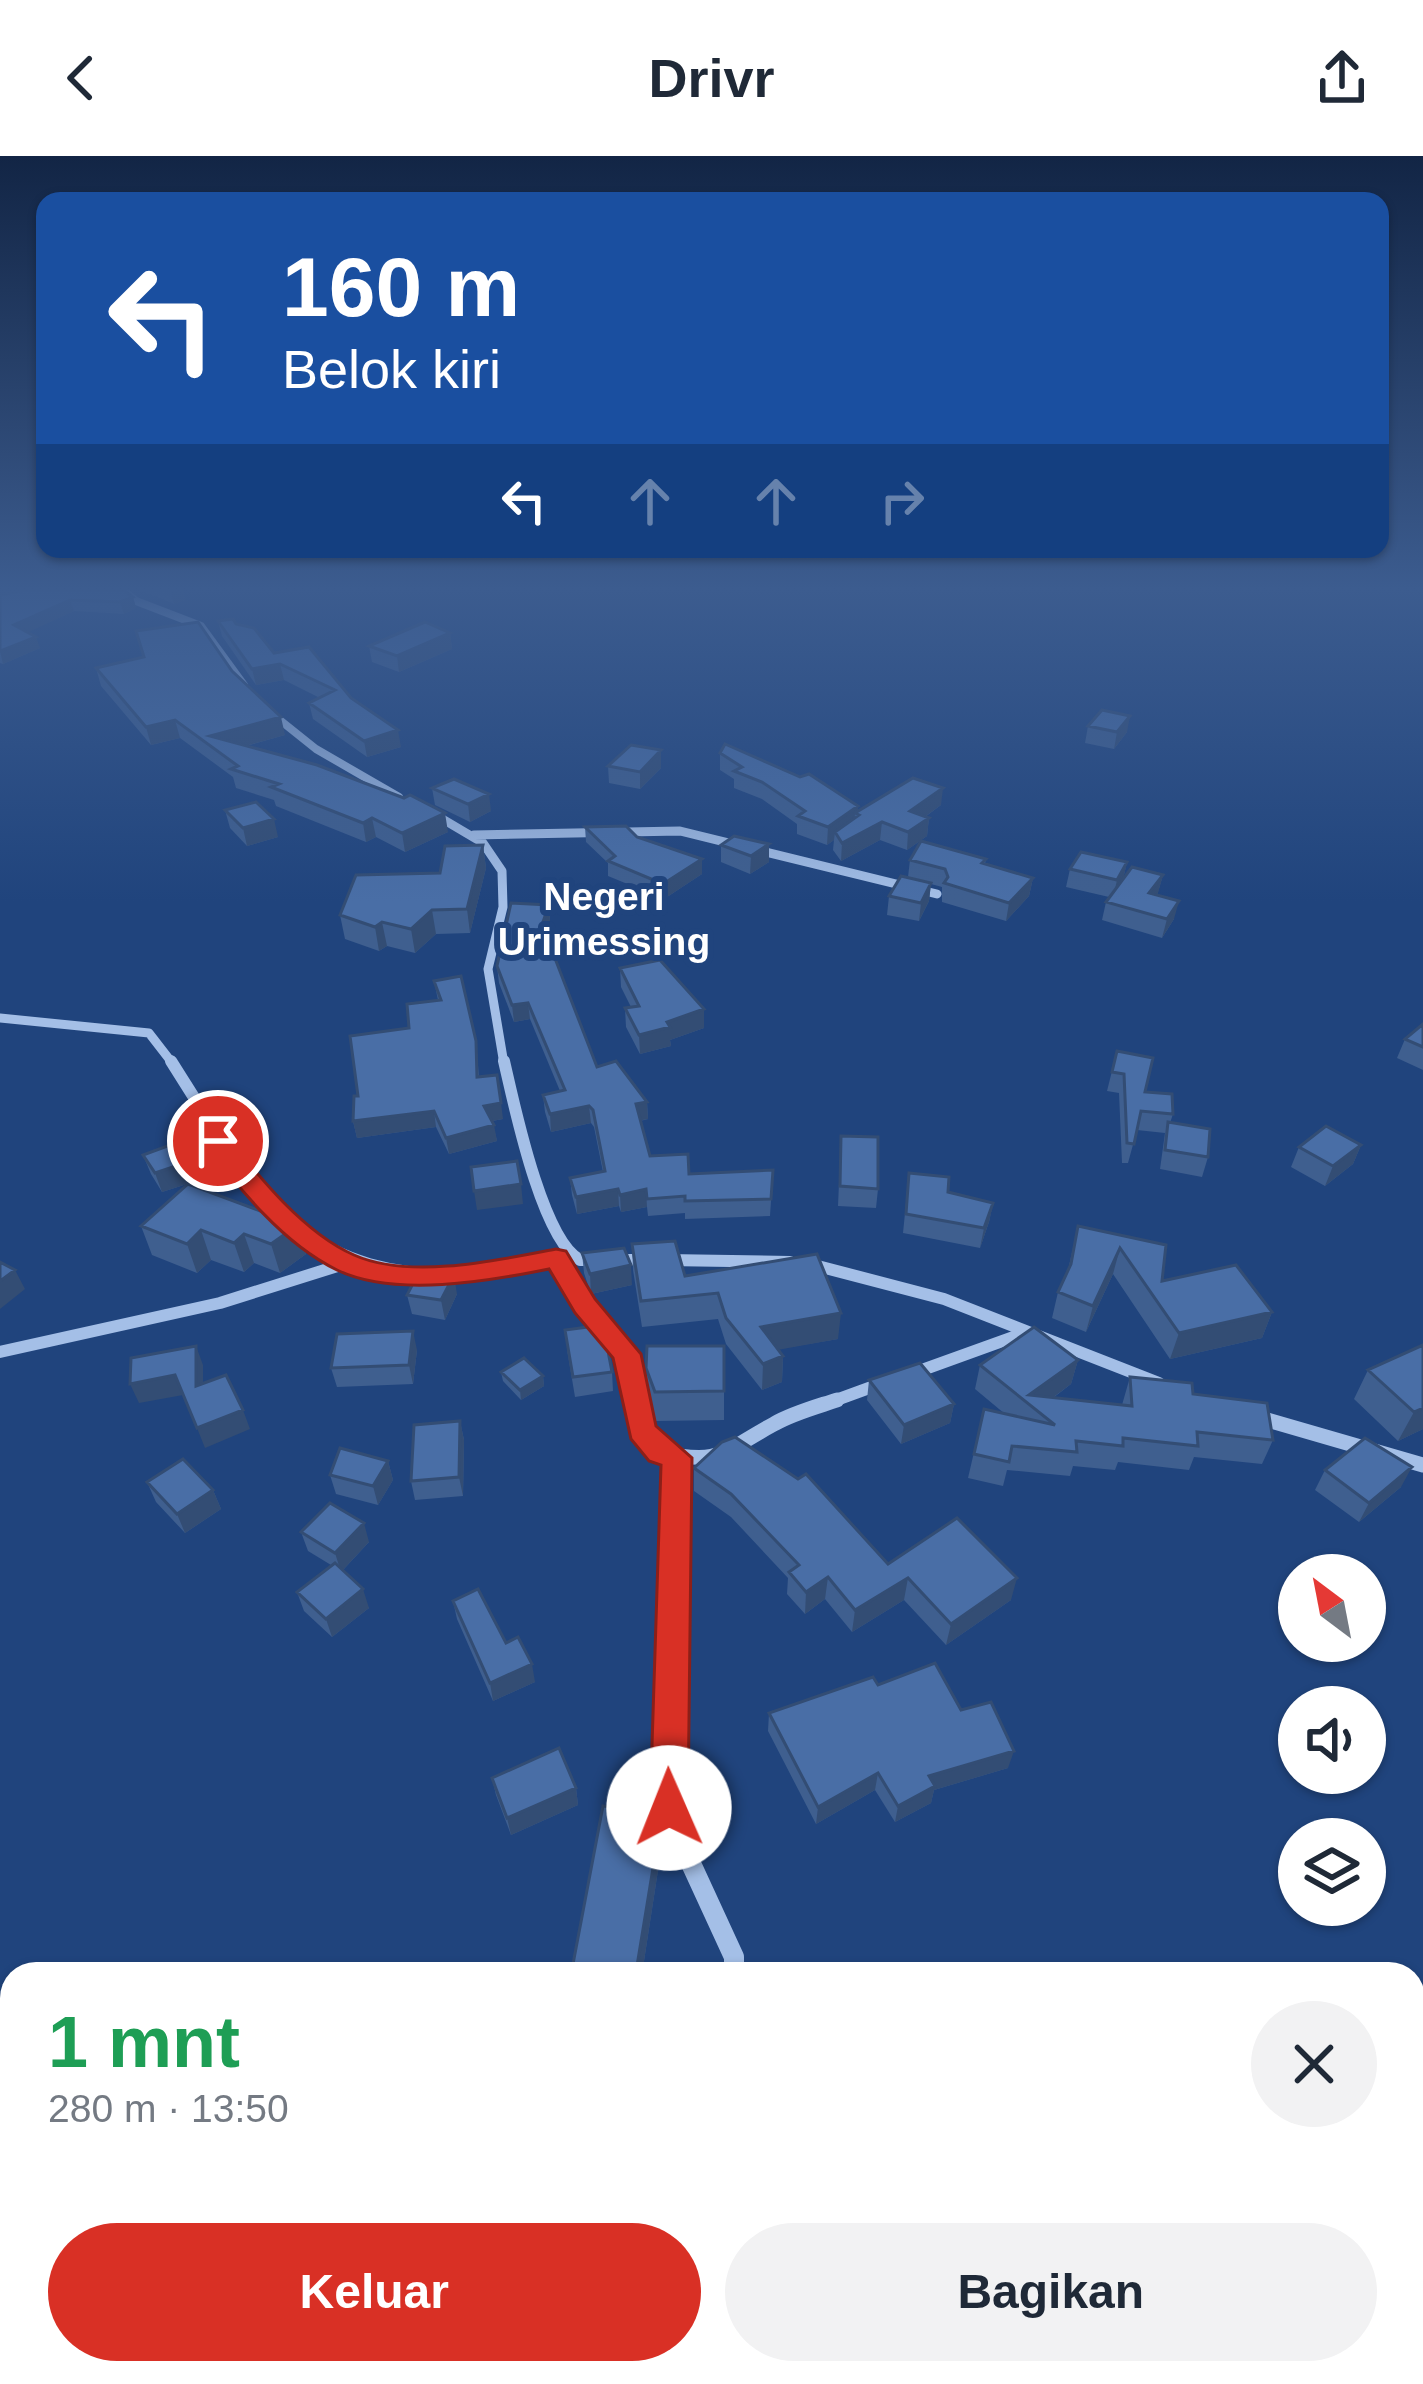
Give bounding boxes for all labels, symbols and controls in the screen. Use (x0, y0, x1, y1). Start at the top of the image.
icon: back (48, 45, 114, 111)
icon: share (1309, 45, 1375, 111)
text: Drivr (648, 48, 775, 108)
icon: left (84, 240, 240, 396)
text: 160 m (282, 240, 520, 334)
text: Belok kiri (282, 339, 501, 399)
icon: left (491, 468, 557, 534)
icon: ahead (617, 468, 683, 534)
icon: ahead (743, 468, 809, 534)
icon: right (869, 468, 935, 534)
district label: Negeri Urimessing (498, 875, 710, 963)
pin (167, 1090, 269, 1192)
icon: arrive (185, 1108, 251, 1174)
north arrow (1278, 1554, 1386, 1662)
map controls (1278, 1554, 1386, 1926)
button: sound (1278, 1686, 1386, 1794)
position arrow (606, 1745, 732, 1871)
button: layers (1278, 1818, 1386, 1926)
button: close (1251, 2001, 1377, 2127)
text: 1 mnt (48, 2002, 240, 2082)
text: 280 m · 13:50 (48, 2087, 289, 2130)
button: Keluar (48, 2223, 701, 2361)
button: Bagikan (725, 2223, 1377, 2361)

